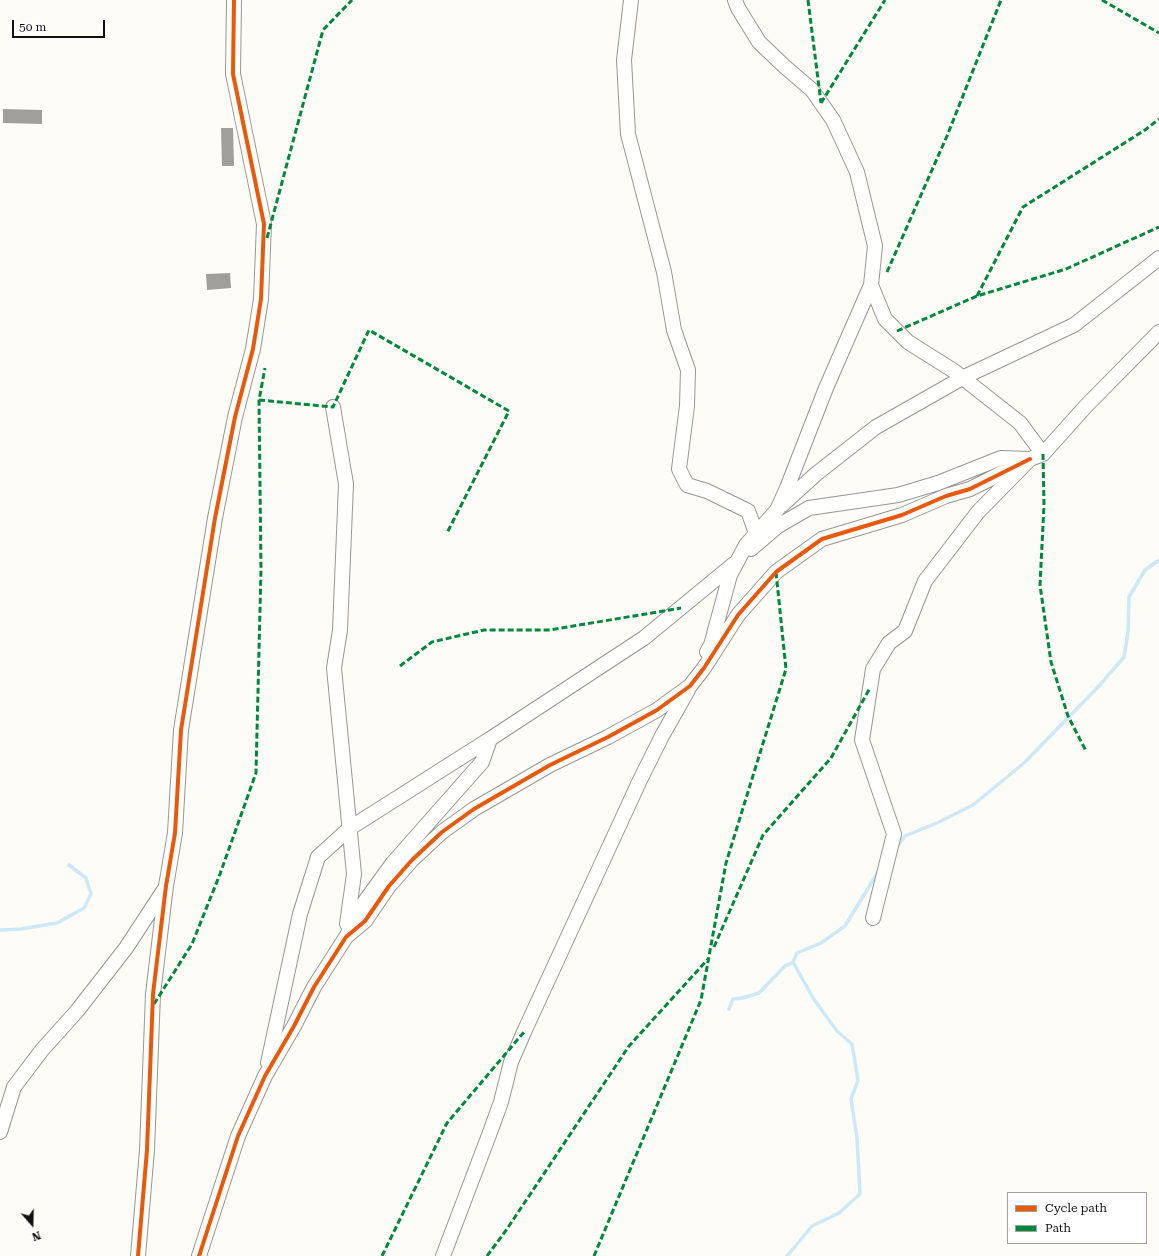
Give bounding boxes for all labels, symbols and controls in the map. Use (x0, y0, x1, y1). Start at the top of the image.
scale bar (14, 12, 107, 38)
text: 50 m (19, 20, 46, 34)
legend (1007, 1192, 1147, 1244)
text: Cycle path (1045, 1201, 1107, 1215)
north arrow (12, 1204, 52, 1244)
text: Path (1045, 1221, 1071, 1235)
text: N (30, 1228, 42, 1243)

